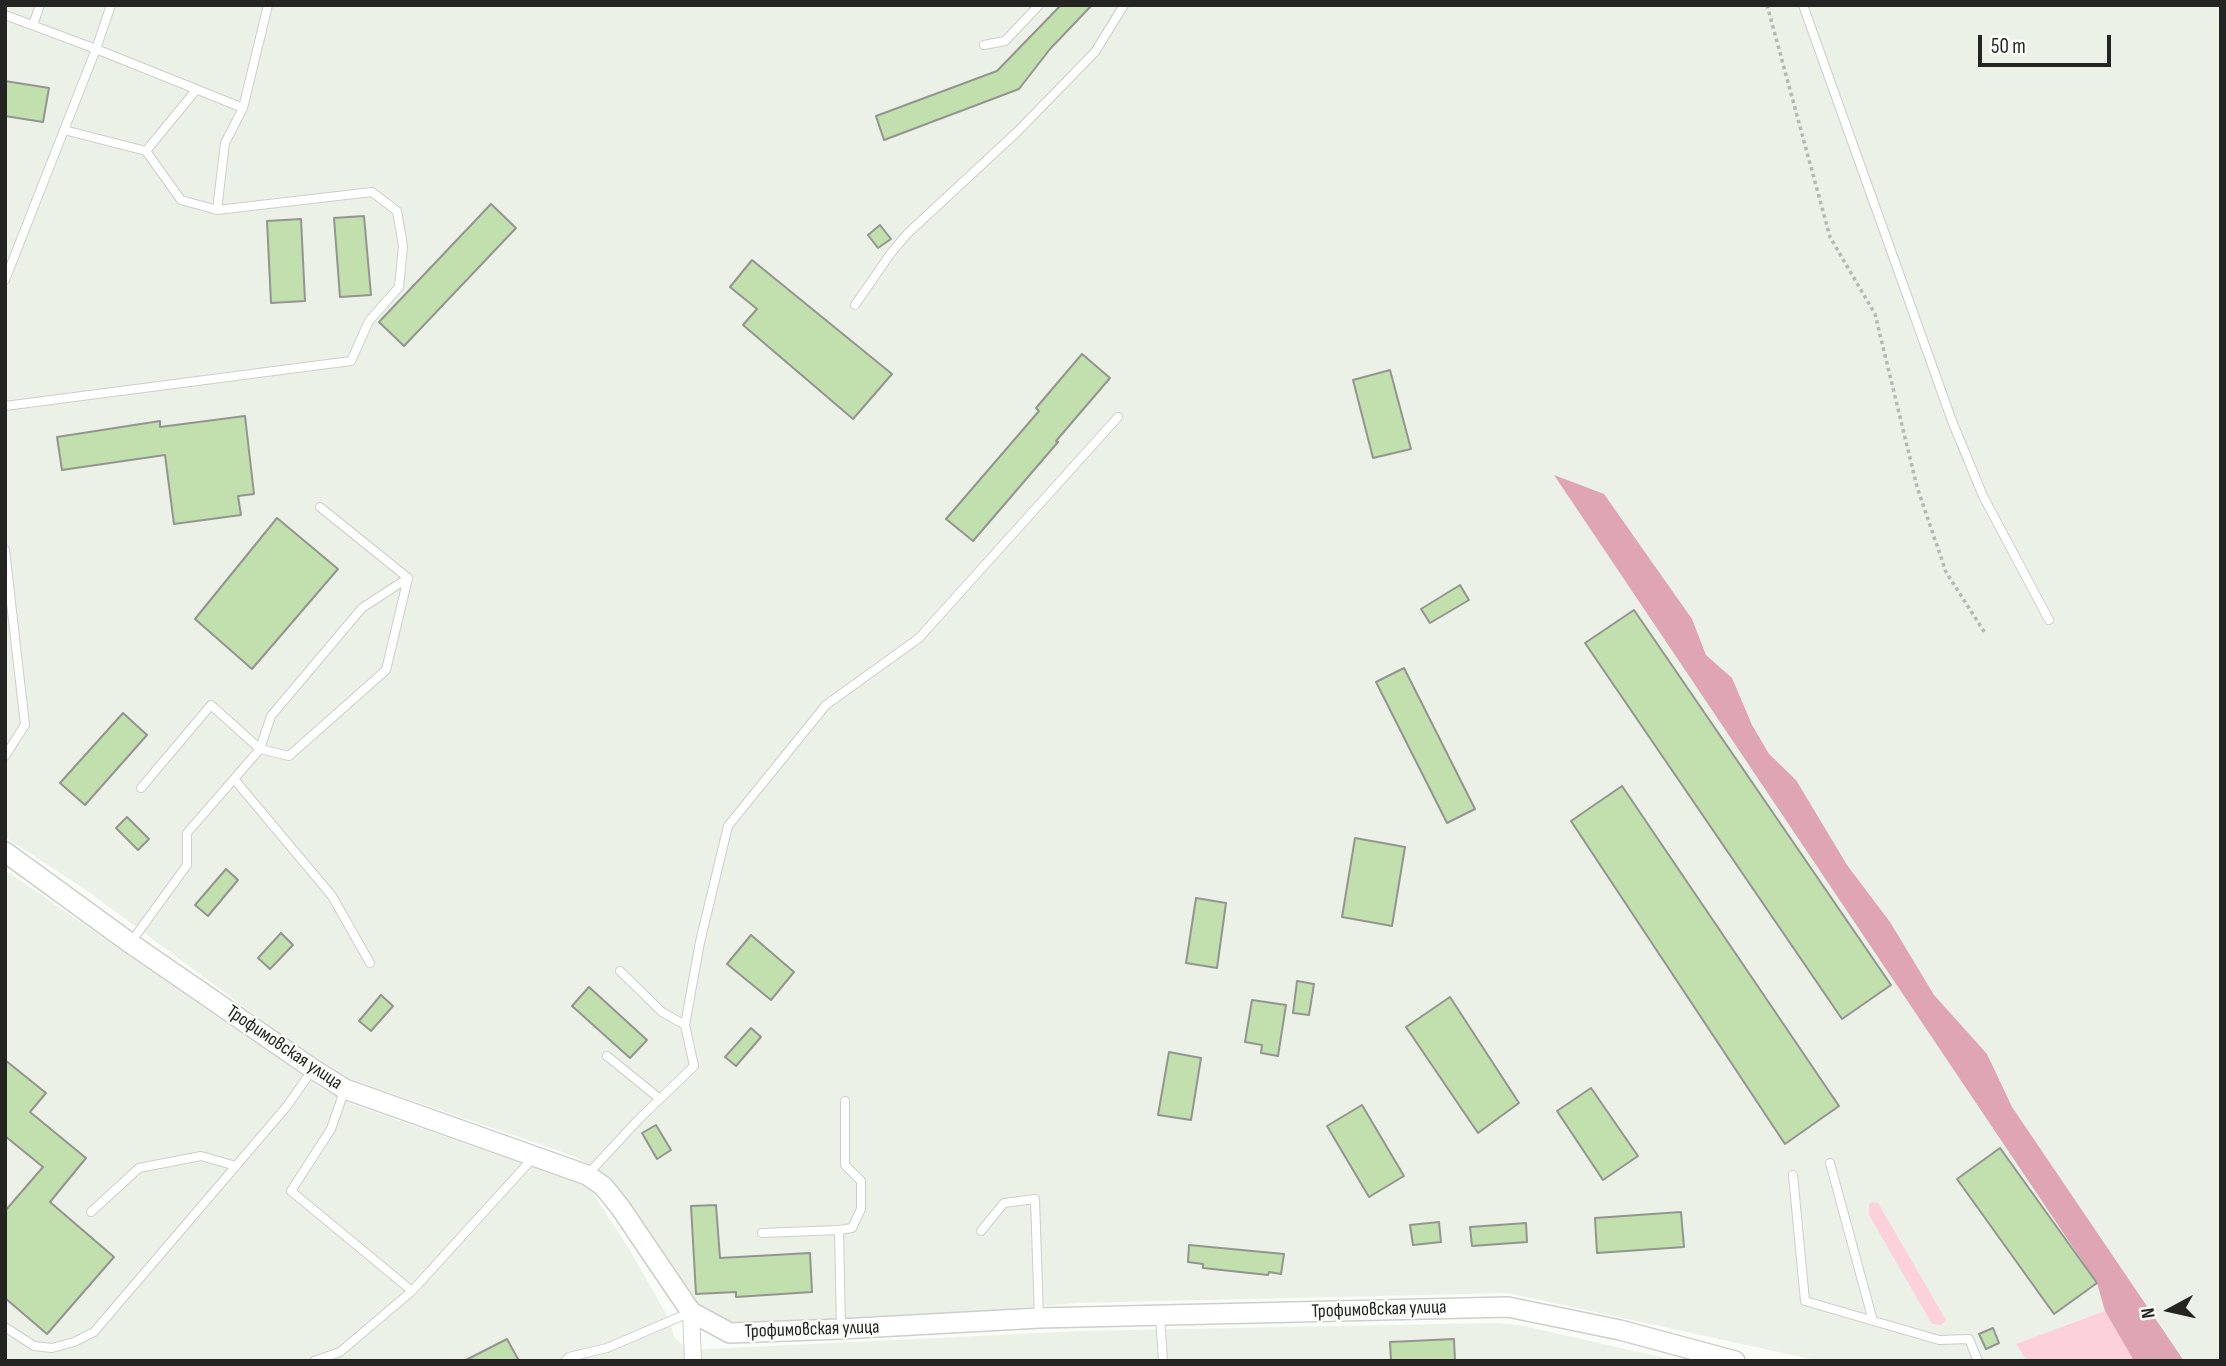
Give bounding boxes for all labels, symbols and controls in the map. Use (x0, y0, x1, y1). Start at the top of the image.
scale bar (1981, 21, 2114, 65)
text: 50 m (1991, 34, 2026, 59)
street label: Трофимовская улица (222, 1001, 346, 1095)
north arrow (2135, 1275, 2205, 1345)
street label: Трофимовская улица (1311, 1296, 1447, 1324)
text: N (2137, 1306, 2161, 1320)
street label: Трофимовская улица (744, 1316, 880, 1344)

